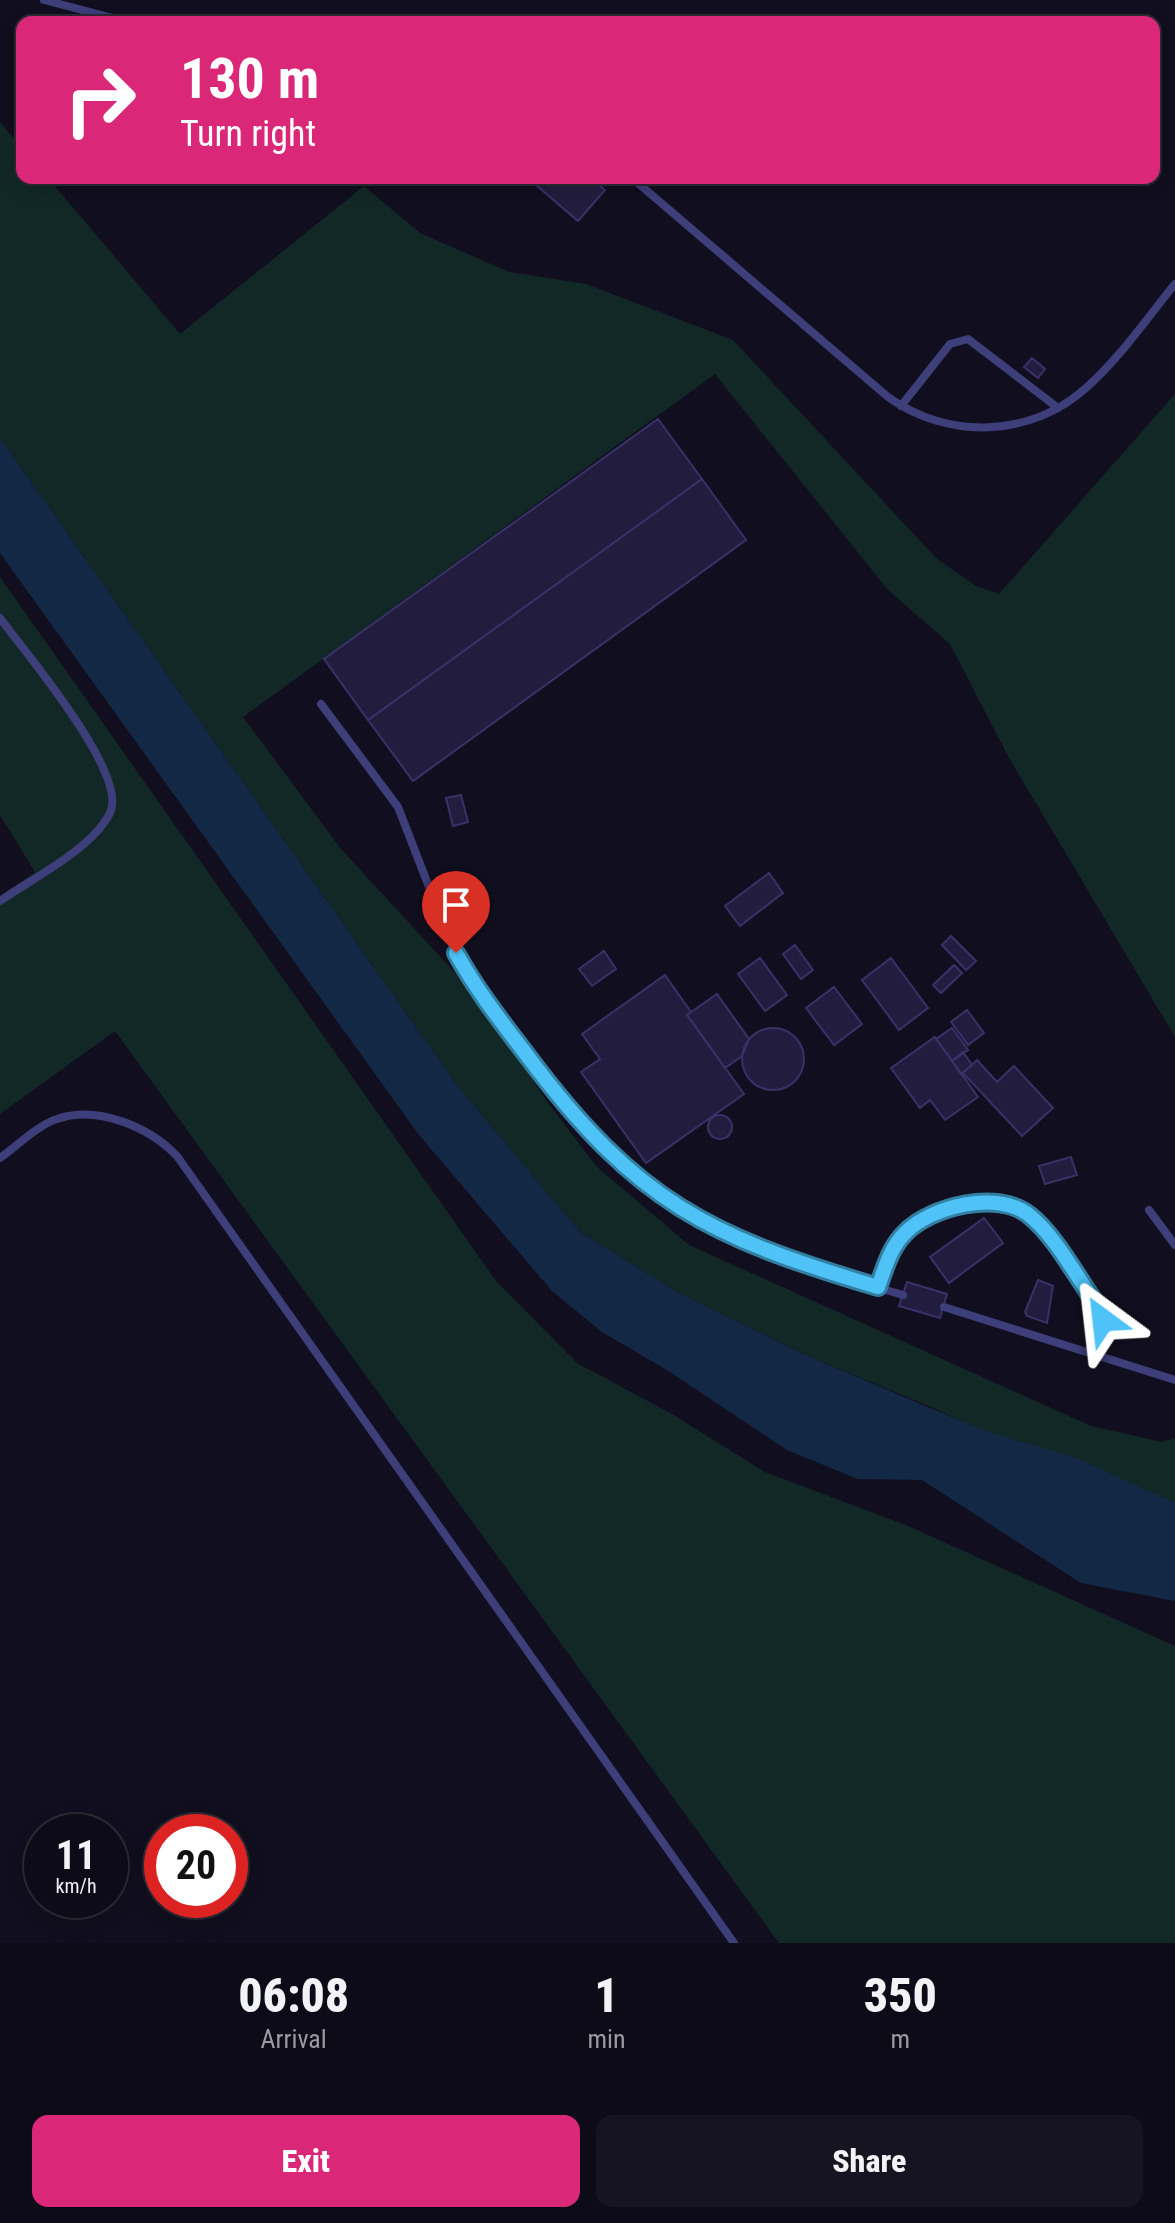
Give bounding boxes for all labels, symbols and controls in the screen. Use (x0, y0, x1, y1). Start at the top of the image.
text: 130 m (180, 46, 319, 112)
icon: right (48, 48, 152, 152)
text: Turn right (180, 113, 316, 155)
pin (422, 871, 490, 953)
icon: arrive (434, 883, 478, 927)
position arrow (1061, 1278, 1145, 1362)
speed limit sign: 20 (144, 1814, 248, 1918)
text: 11 (56, 1832, 96, 1879)
text: km/h (55, 1874, 97, 1898)
text: 06:08 (238, 1967, 349, 2024)
text: 1 (594, 1967, 619, 2024)
text: 350 (864, 1967, 937, 2024)
text: Arrival (261, 2024, 327, 2054)
text: min (587, 2024, 626, 2054)
text: m (890, 2024, 910, 2054)
button: Exit (32, 2115, 580, 2207)
button: Share (596, 2115, 1143, 2207)

